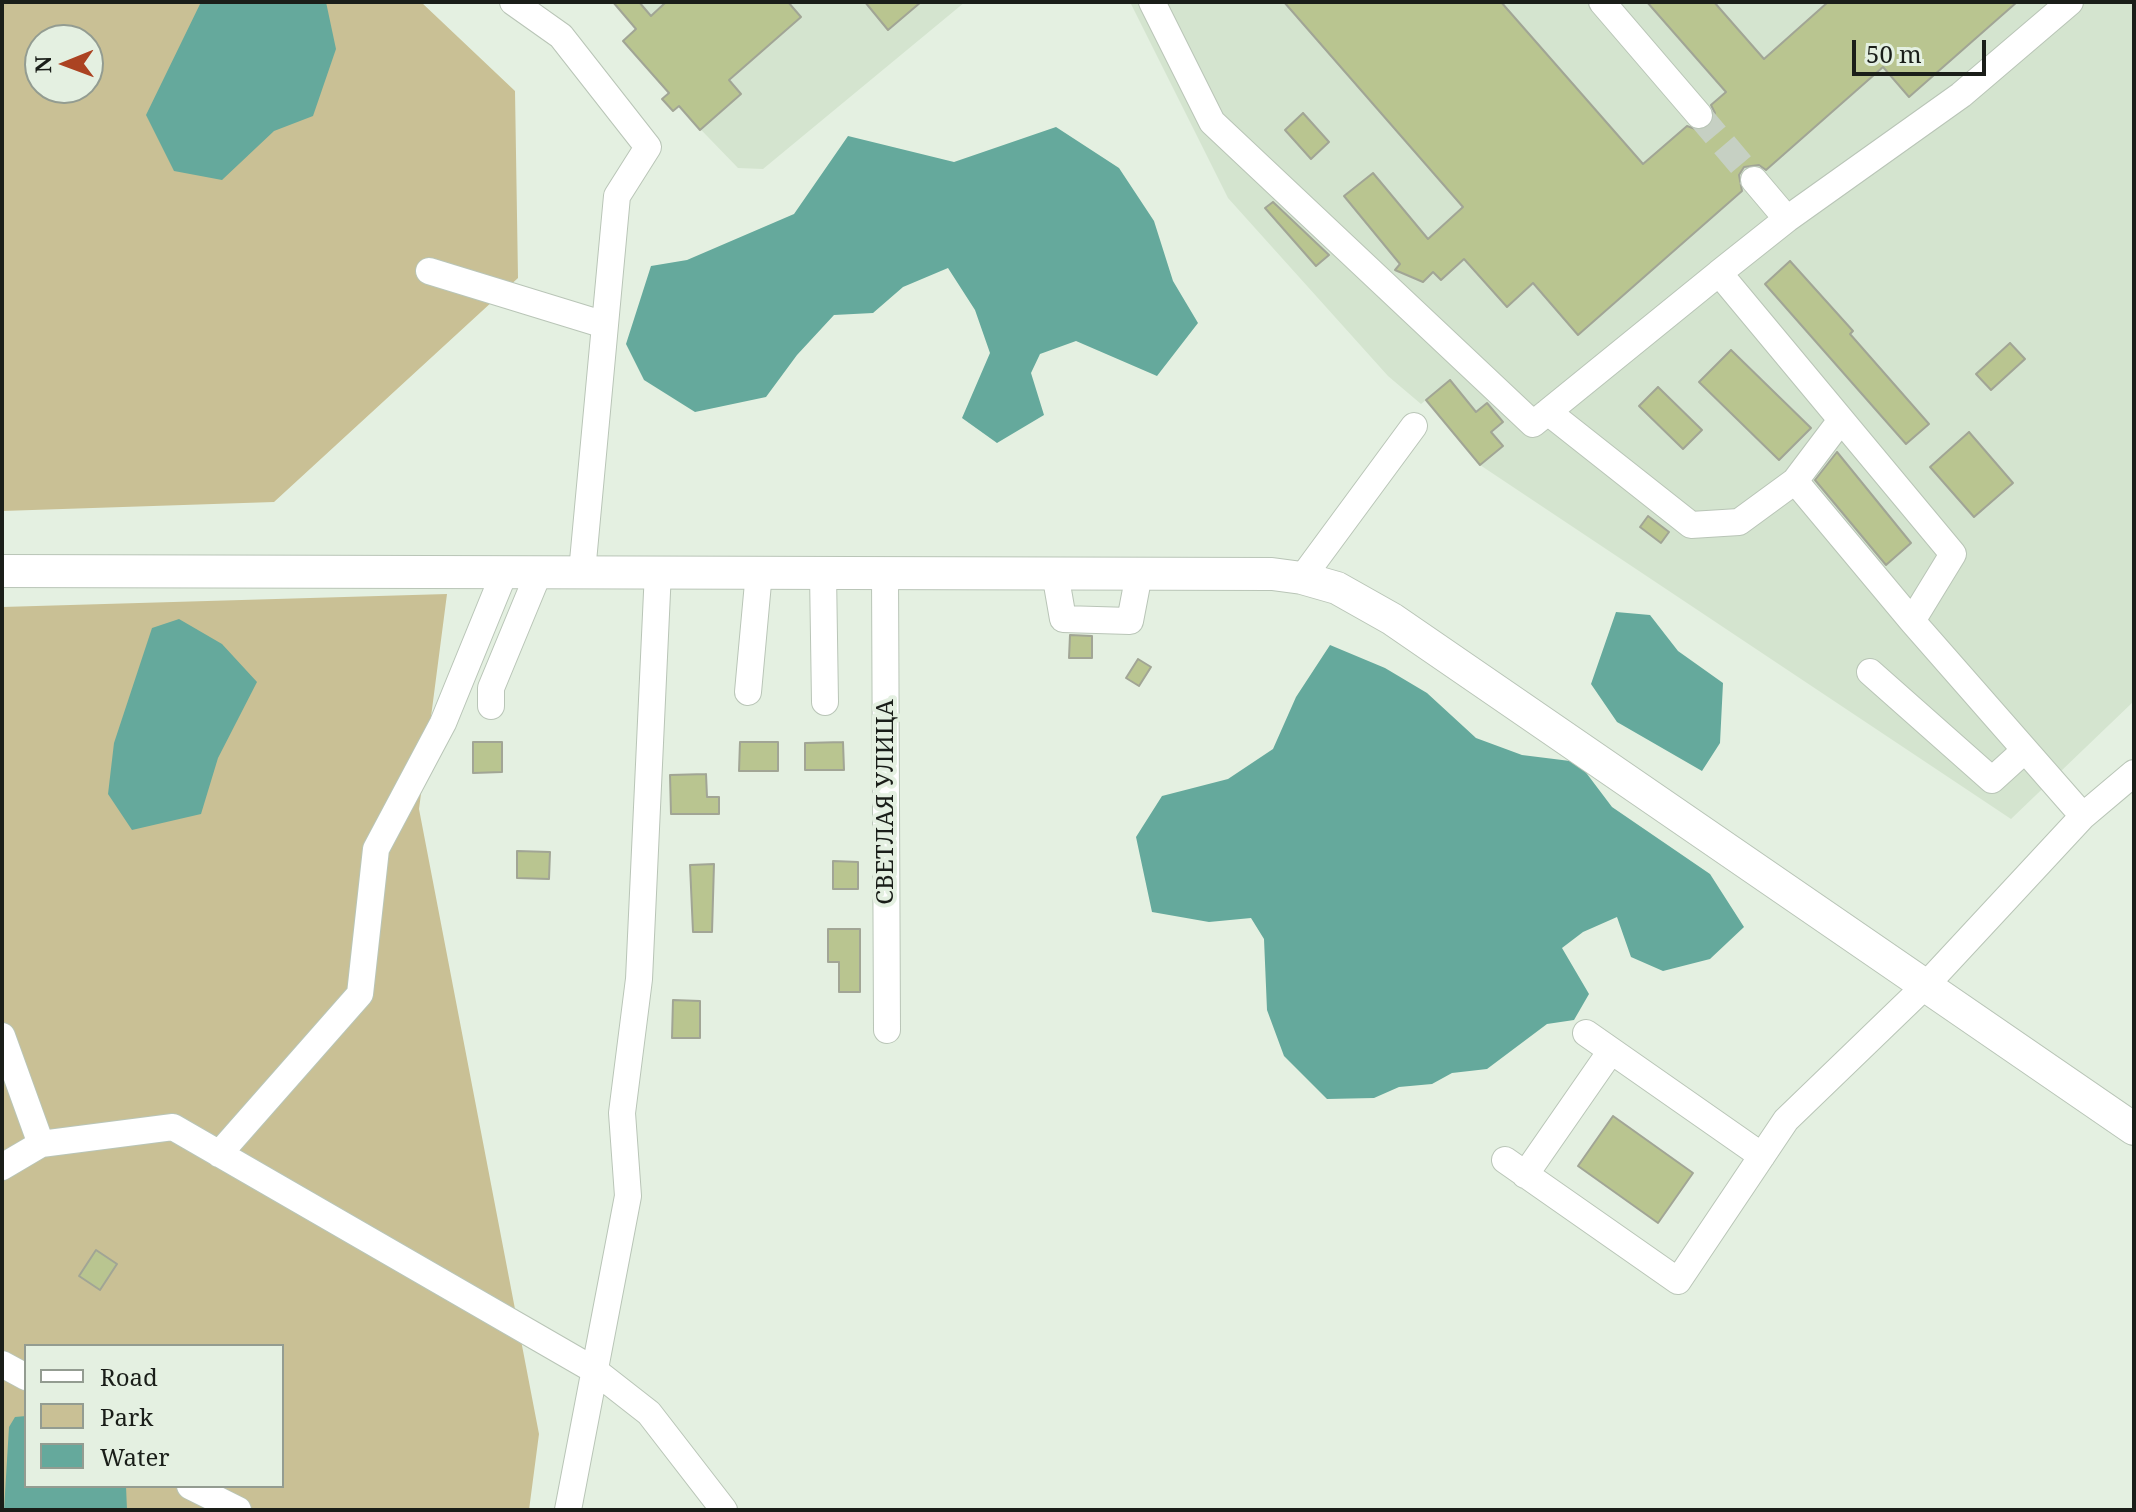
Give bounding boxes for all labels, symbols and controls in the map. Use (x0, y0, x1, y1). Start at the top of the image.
north arrow (24, 24, 104, 104)
scale bar (1856, 24, 1990, 74)
text: 50 m (1866, 37, 1922, 70)
text: N (27, 55, 57, 73)
street label: СВЕТЛАЯ УЛИЦА (872, 699, 900, 905)
legend (24, 1344, 284, 1488)
text: Road (100, 1360, 158, 1393)
text: Park (100, 1400, 153, 1433)
text: Water (100, 1440, 170, 1473)

